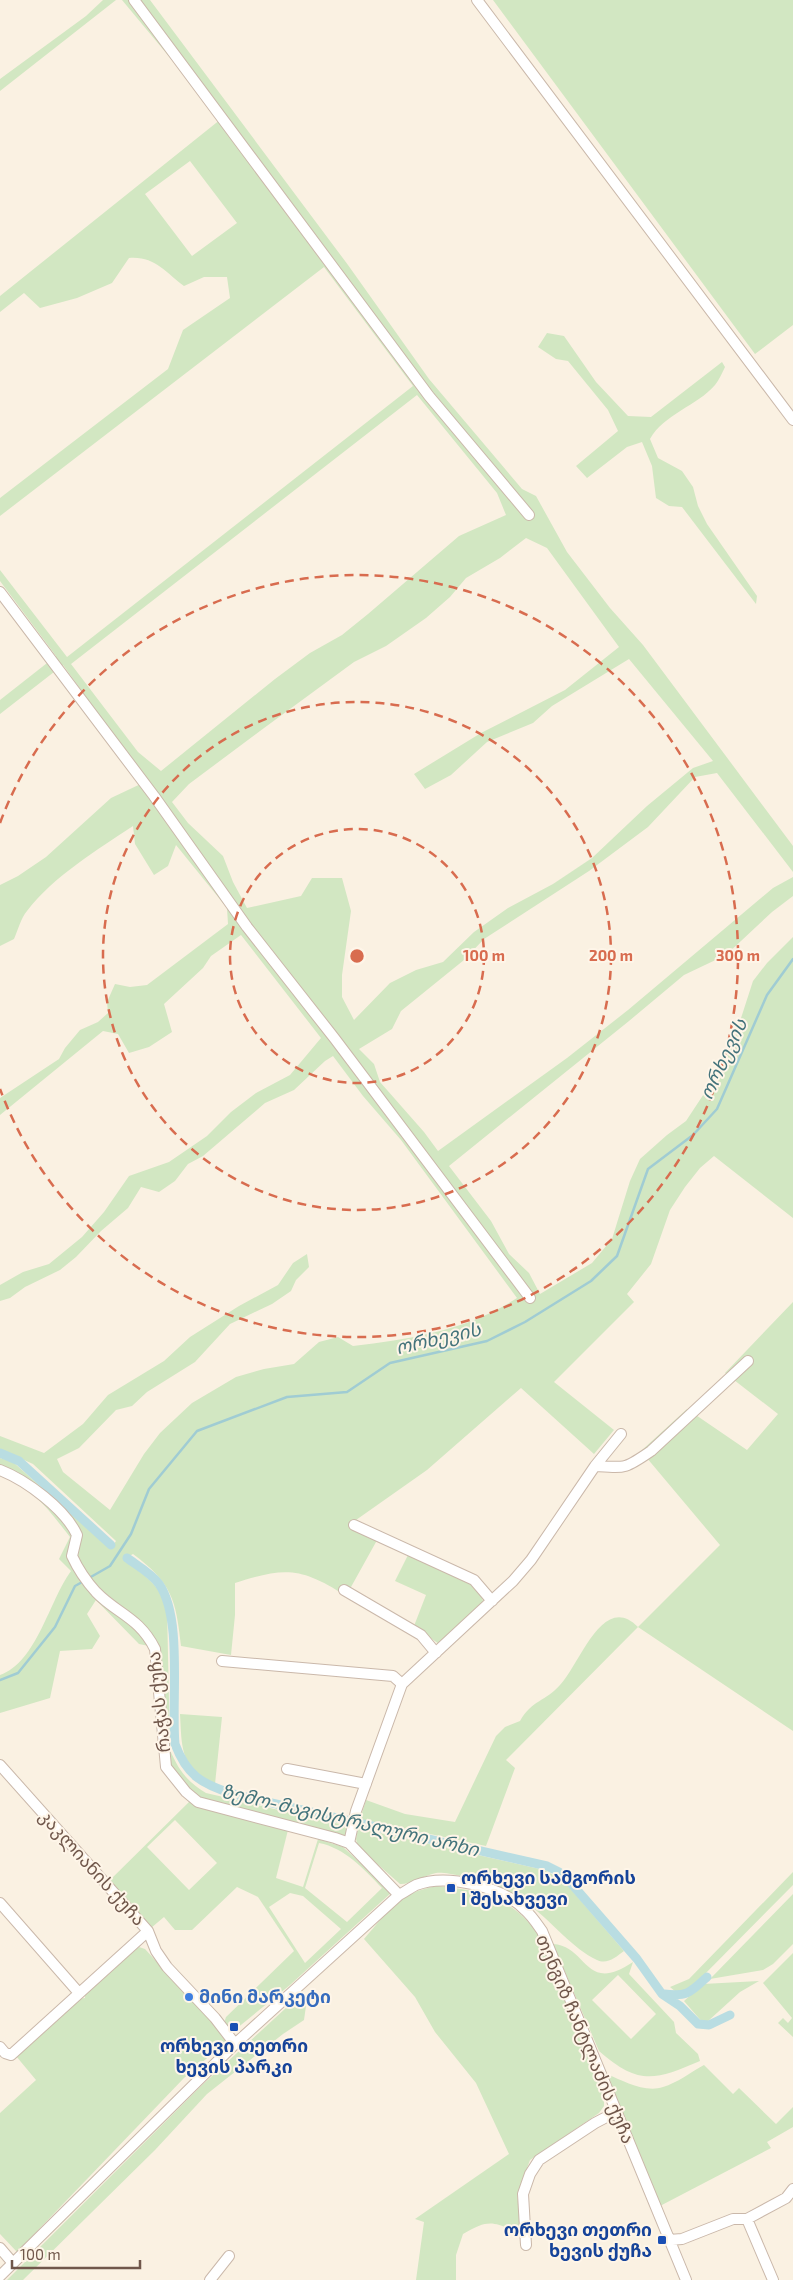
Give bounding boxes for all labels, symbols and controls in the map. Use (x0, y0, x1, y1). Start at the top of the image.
text: 100 m (463, 946, 505, 964)
text: 200 m (589, 946, 633, 964)
text: 300 m (716, 946, 760, 964)
centre of rings (348, 947, 366, 965)
water label: ორხევის (694, 1014, 752, 1103)
water label: ორხევის (393, 1316, 483, 1359)
street label: რაჭას ქუჩა (142, 1650, 175, 1754)
water label: ზემო-მაგისტრალური არხი (219, 1779, 482, 1862)
street label: კაკლიანის ქუჩა (34, 1805, 151, 1930)
place label: ორხევი სამგორის I შესახვევი (461, 1866, 636, 1909)
marker: ორხევი სამგორის I შესახვევი (445, 1882, 457, 1894)
street label: თენგიზ ჩანტლაძის ქუჩა (531, 1931, 640, 2147)
place label: მინი მარკეტი (199, 1985, 331, 2007)
marker: მინი მარკეტი (183, 1991, 195, 2003)
marker: ორხევი თეთრი ხევის პარკი (228, 2021, 240, 2033)
place label: ორხევი თეთრი ხევის პარკი (160, 2034, 308, 2077)
place label: ორხევი თეთრი ხევის ქუჩა (504, 2218, 652, 2261)
marker: ორხევი თეთრი ხევის ქუჩა (656, 2234, 668, 2246)
scale bar (12, 2238, 140, 2270)
text: 100 m (20, 2245, 61, 2263)

